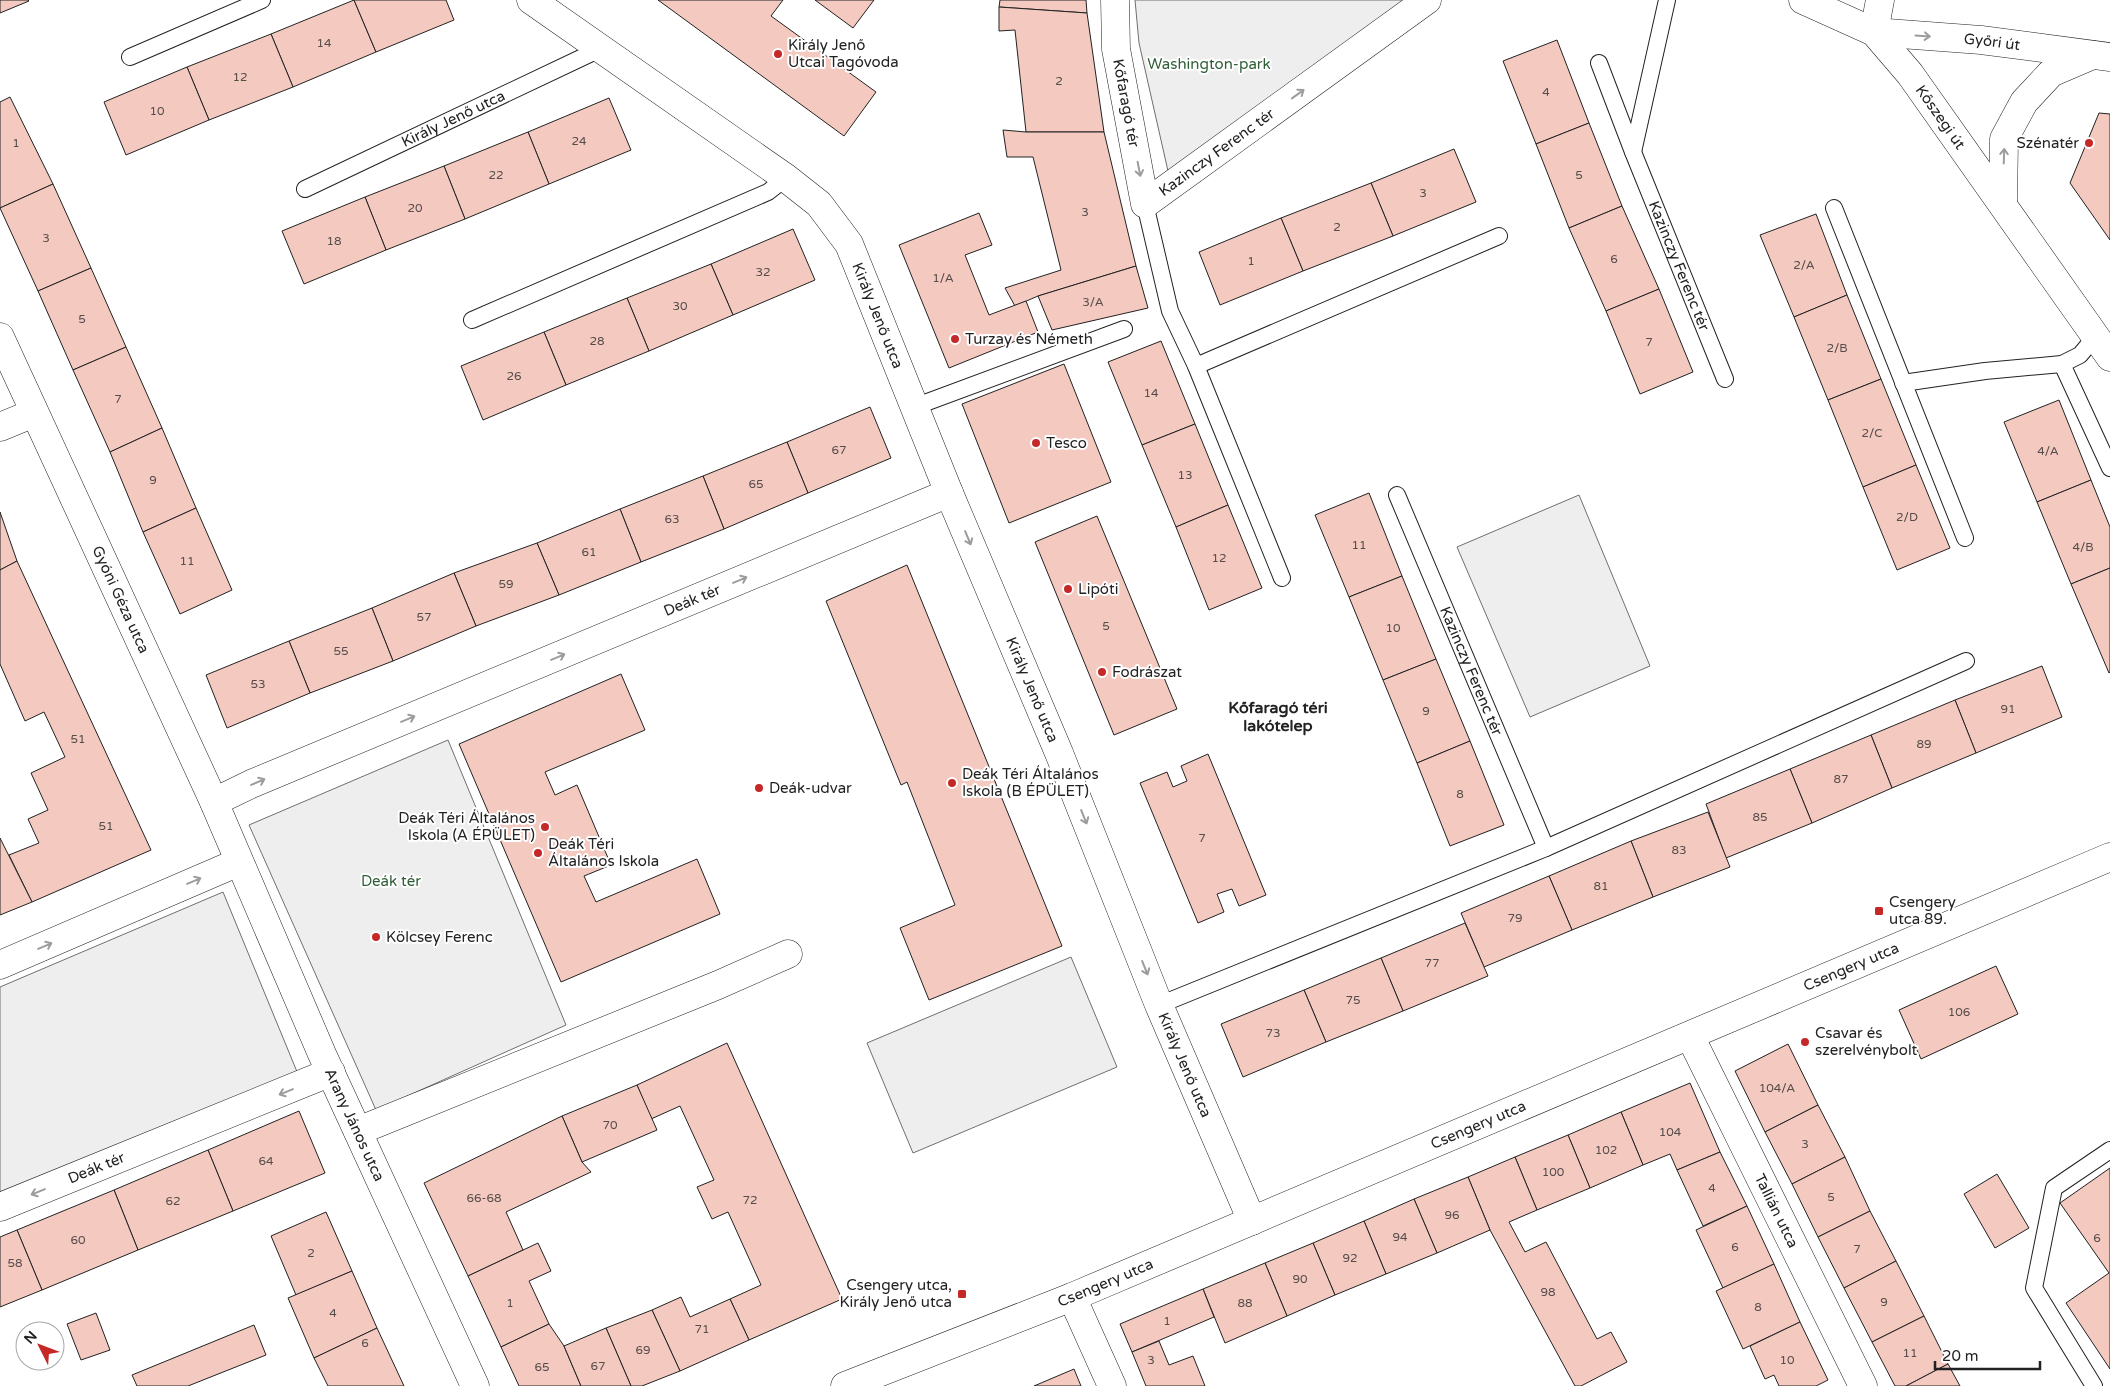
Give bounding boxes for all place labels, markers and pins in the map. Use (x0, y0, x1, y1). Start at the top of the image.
place label: Király Jenő Utcai Tagóvoda (788, 36, 899, 71)
marker: Király Jenő Utcai Tagóvoda (772, 48, 784, 60)
place label: Szénatér (2017, 134, 2079, 152)
marker: Szénatér (2083, 137, 2095, 149)
place label: Turzay és Németh (965, 330, 1093, 348)
marker: Turzay és Németh (949, 333, 961, 345)
place label: Tesco (1046, 434, 1087, 452)
marker: Tesco (1030, 437, 1042, 449)
place label: Lipóti (1078, 580, 1118, 598)
marker: Lipóti (1062, 583, 1074, 595)
place label: Fodrászat (1112, 663, 1182, 681)
marker: Fodrászat (1096, 666, 1108, 678)
place label: Deák Téri Általános Iskola (B ÉPÜLET) (962, 765, 1099, 800)
marker: Deák Téri Általános Iskola (B ÉPÜLET) (946, 777, 958, 789)
place label: Deák-udvar (769, 779, 852, 797)
marker: Deák-udvar (753, 782, 765, 794)
place label: Deák Téri Általános Iskola (A ÉPÜLET) (398, 809, 535, 844)
marker: Deák Téri Általános Iskola (A ÉPÜLET) (539, 821, 551, 833)
place label: Deák Téri Általános Iskola (548, 835, 659, 870)
marker: Deák Téri Általános Iskola (532, 847, 544, 859)
place label: Csengery utca 89. (1889, 893, 1956, 928)
marker: Csengery utca 89. (1873, 905, 1885, 917)
place label: Kölcsey Ferenc (386, 928, 493, 946)
marker: Kölcsey Ferenc (370, 931, 382, 943)
place label: Csavar és szerelvénybolt (1815, 1024, 1918, 1059)
marker: Csavar és szerelvénybolt (1799, 1036, 1811, 1048)
place label: Csengery utca, Király Jenő utca (840, 1276, 952, 1311)
marker: Csengery utca, Király Jenő utca (956, 1288, 968, 1300)

